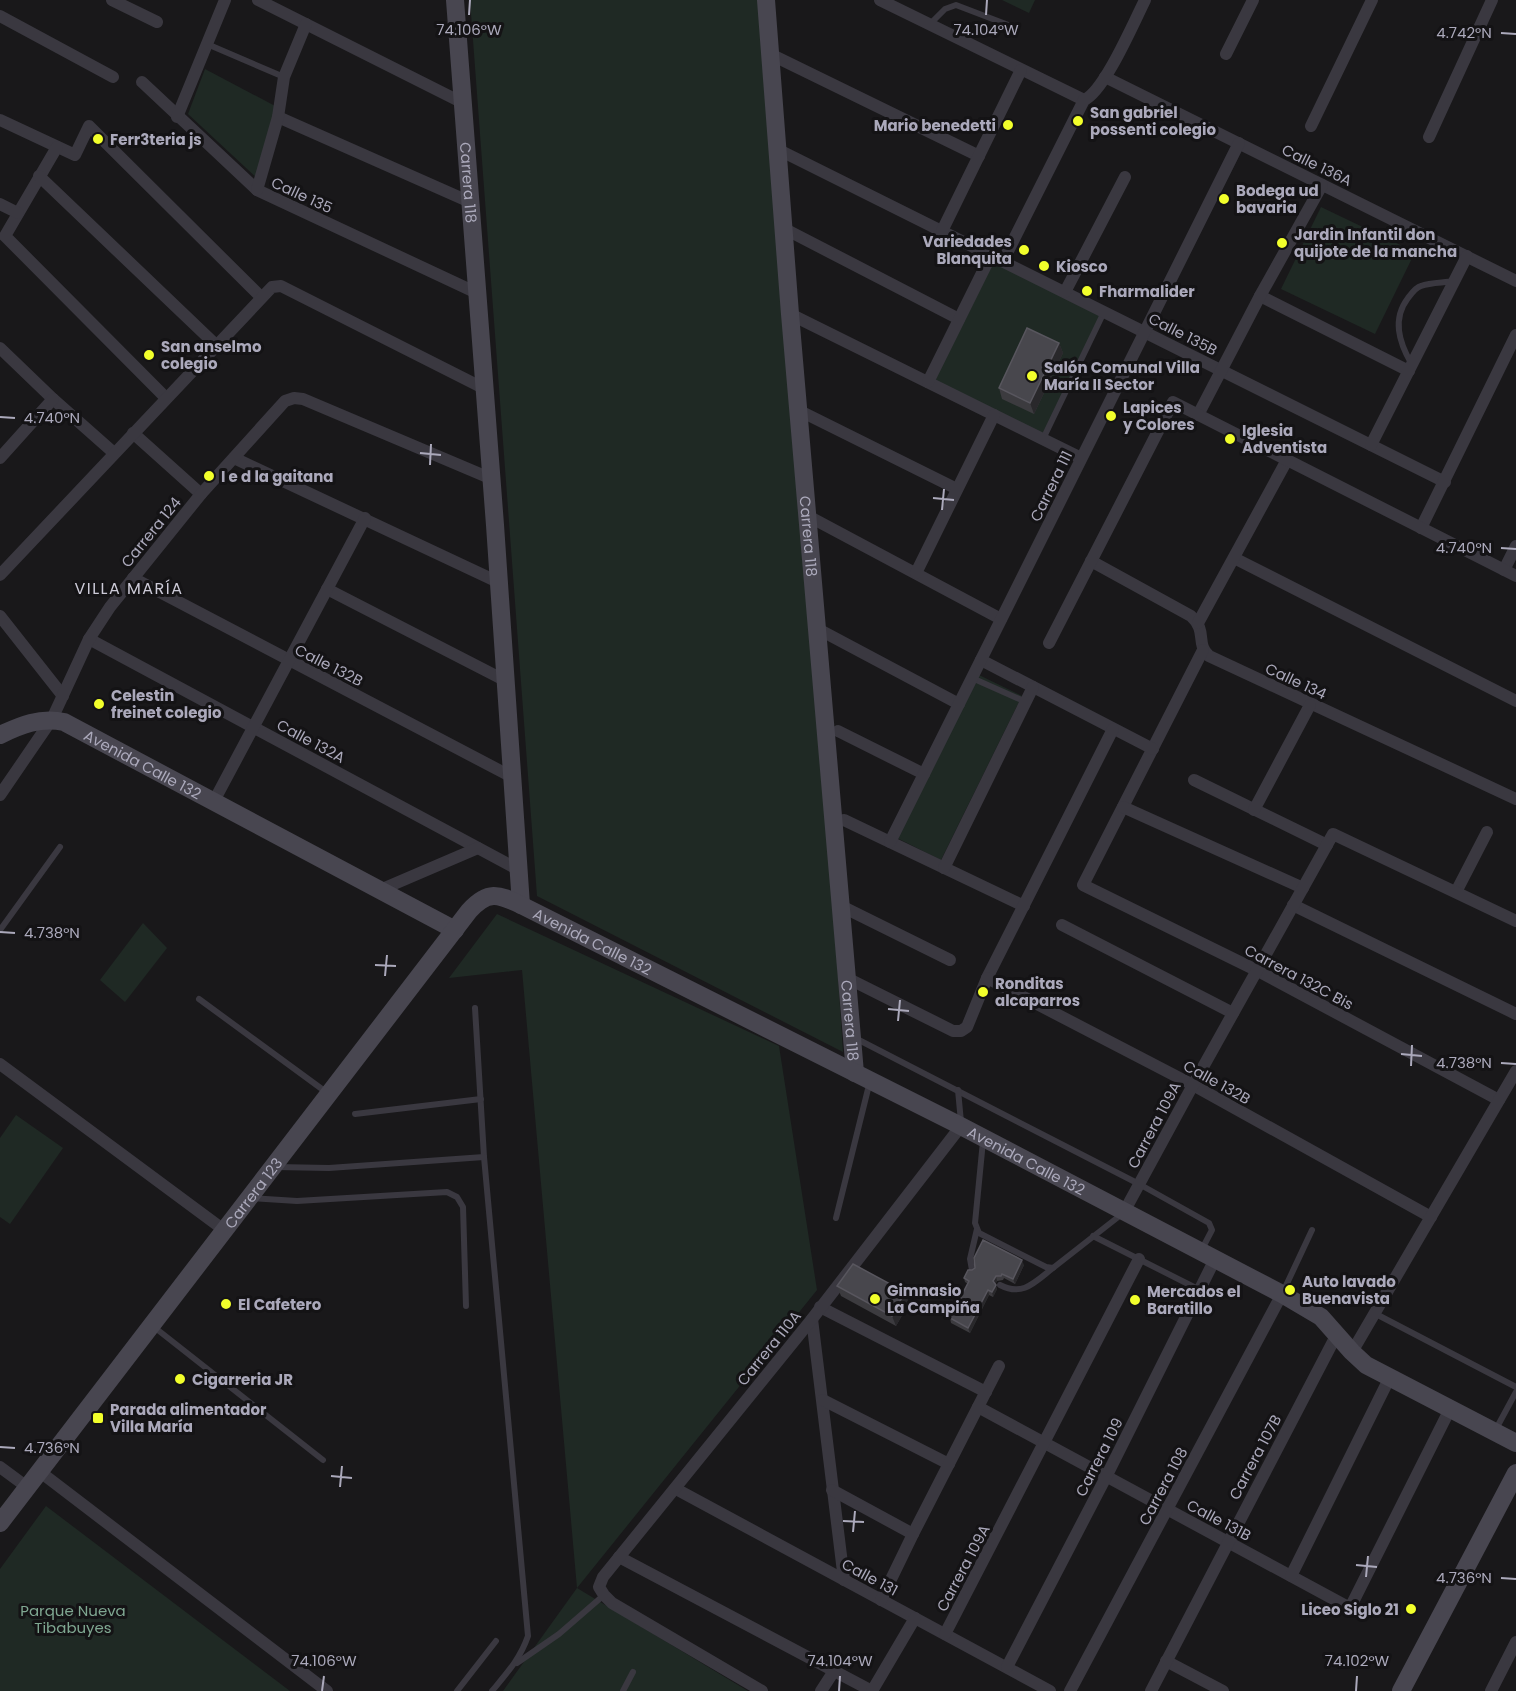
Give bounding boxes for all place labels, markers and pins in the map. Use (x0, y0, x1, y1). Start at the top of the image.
place label: San gabriel possenti colegio (1090, 102, 1216, 140)
marker: San gabriel possenti colegio (1071, 114, 1085, 128)
place label: Mario benedetti (874, 115, 996, 136)
marker: Mario benedetti (1001, 118, 1015, 132)
place label: Ferr3teria js (110, 129, 202, 150)
marker: Ferr3teria js (91, 132, 105, 146)
place label: Bodega ud bavaria (1236, 180, 1319, 218)
marker: Bodega ud bavaria (1217, 192, 1231, 206)
place label: Jardin Infantil don quijote de la mancha (1294, 224, 1457, 262)
place label: Variedades Blanquita (923, 231, 1012, 269)
marker: Jardin Infantil don quijote de la mancha (1275, 236, 1289, 250)
marker: Variedades Blanquita (1017, 243, 1031, 257)
place label: Kiosco (1056, 256, 1108, 277)
marker: Kiosco (1037, 259, 1051, 273)
place label: Fharmalider (1099, 281, 1195, 302)
marker: Fharmalider (1080, 284, 1094, 298)
place label: San anselmo colegio (161, 336, 262, 374)
marker: San anselmo colegio (142, 348, 156, 362)
place label: Salón Comunal Villa María II Sector (1044, 357, 1200, 395)
marker: Salón Comunal Villa María II Sector (1025, 369, 1039, 383)
place label: Lapices y Colores (1122, 397, 1195, 435)
marker: Lapices y Colores (1104, 409, 1118, 423)
place label: Iglesia Adventista (1242, 420, 1327, 458)
marker: Iglesia Adventista (1223, 432, 1237, 446)
place label: I e d la gaitana (221, 466, 334, 487)
marker: I e d la gaitana (202, 469, 216, 483)
place label: Celestin freinet colegio (111, 685, 222, 723)
marker: Celestin freinet colegio (92, 697, 106, 711)
place label: Ronditas alcaparros (995, 973, 1080, 1011)
marker: Ronditas alcaparros (976, 985, 990, 999)
place label: Auto lavado Buenavista (1302, 1271, 1396, 1309)
place label: Gimnasio La Campiña (887, 1280, 980, 1318)
place label: Mercados el Baratillo (1147, 1281, 1241, 1319)
marker: Auto lavado Buenavista (1283, 1283, 1297, 1297)
marker: Gimnasio La Campiña (868, 1292, 882, 1306)
marker: Mercados el Baratillo (1128, 1293, 1142, 1307)
place label: El Cafetero (238, 1294, 322, 1315)
marker: El Cafetero (219, 1297, 233, 1311)
place label: Cigarreria JR (192, 1369, 293, 1390)
marker: Cigarreria JR (173, 1372, 187, 1386)
place label: Parada alimentador Villa María (110, 1399, 267, 1437)
marker: Parada alimentador Villa María (91, 1411, 105, 1425)
place label: Liceo Siglo 21 (1301, 1599, 1399, 1620)
marker: Liceo Siglo 21 (1404, 1602, 1418, 1616)

